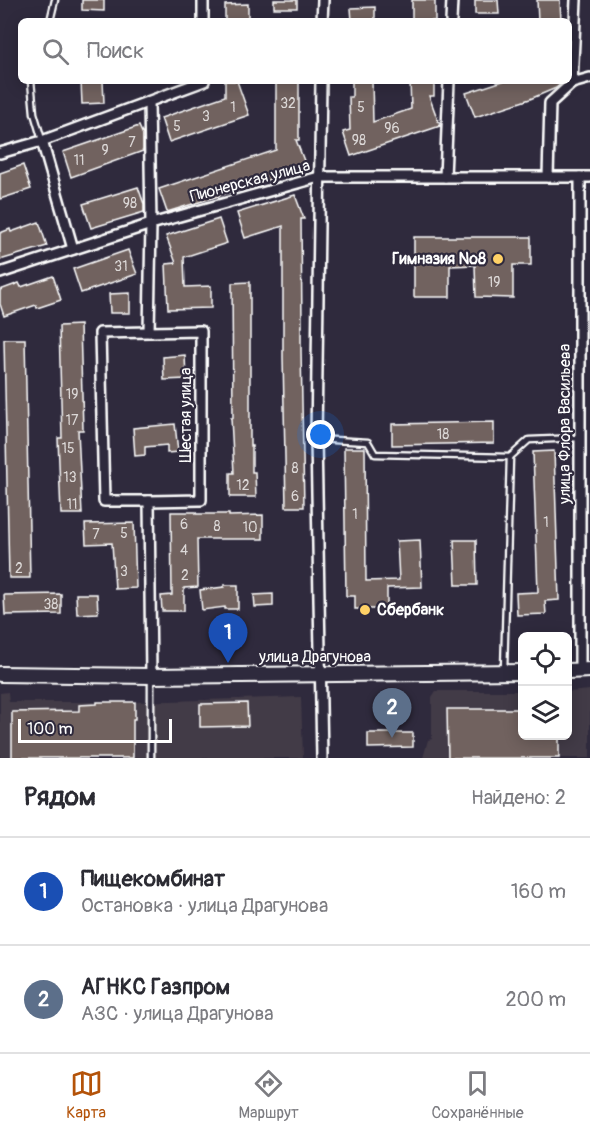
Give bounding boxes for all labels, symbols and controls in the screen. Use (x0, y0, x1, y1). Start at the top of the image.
search box (18, 18, 572, 84)
icon: search (39, 35, 72, 68)
text: Поиск (87, 37, 144, 65)
house number: 32 (280, 95, 296, 112)
house number: 1 (230, 99, 236, 116)
house number: 5 (357, 99, 365, 116)
house number: 3 (202, 108, 210, 125)
house number: 5 (173, 118, 181, 135)
house number: 96 (384, 120, 400, 137)
house number: 98 (352, 132, 366, 149)
house number: 7 (128, 134, 136, 151)
house number: 9 (101, 142, 109, 159)
house number: 11 (74, 152, 84, 169)
street label: Пионерская улица (188, 155, 312, 207)
house number: 98 (123, 195, 137, 212)
place label: Гимназия №8 (392, 249, 486, 269)
marker: Гимназия №8 (491, 252, 505, 266)
house number: 31 (114, 258, 128, 275)
house number: 19 (488, 274, 500, 291)
street label: улица Флора Васильева (555, 344, 575, 505)
street label: Шестая улица (176, 367, 196, 463)
house number: 19 (66, 386, 78, 403)
house number: 17 (66, 412, 79, 429)
your location (306, 420, 335, 449)
house number: 18 (437, 426, 449, 443)
house number: 15 (61, 440, 75, 457)
house number: 8 (291, 460, 299, 477)
house number: 13 (63, 469, 77, 486)
house number: 12 (236, 477, 250, 494)
house number: 6 (291, 488, 299, 505)
house number: 11 (67, 496, 77, 513)
house number: 1 (352, 506, 358, 523)
house number: 1 (543, 514, 549, 531)
house number: 6 (180, 516, 188, 533)
house number: 8 (213, 518, 221, 535)
house number: 10 (242, 519, 258, 536)
house number: 5 (120, 525, 128, 542)
house number: 7 (92, 526, 100, 543)
house number: 4 (180, 542, 188, 559)
house number: 2 (15, 560, 23, 577)
house number: 3 (120, 563, 128, 580)
house number: 2 (181, 567, 189, 584)
house number: 38 (44, 596, 58, 613)
place label: Сбербанк (377, 600, 444, 620)
marker: Сбербанк (358, 603, 372, 617)
pin: 1 (208, 614, 248, 663)
map controls (518, 632, 572, 740)
button: locate (518, 632, 572, 686)
street label: улица Драгунова (258, 647, 371, 667)
button: layers (518, 686, 572, 740)
pin: 2 (372, 688, 412, 738)
scale bar (18, 716, 172, 744)
text: 100 m (27, 719, 73, 739)
text: Рядом (24, 781, 96, 813)
text: Найдено: 2 (471, 785, 566, 810)
text: Пищекомбинат (81, 865, 225, 893)
text: 1 (40, 879, 47, 904)
text: 160 m (511, 879, 566, 904)
text: Остановка · улица Драгунова (81, 893, 328, 918)
text: АГНКС Газпром (81, 973, 230, 1001)
text: 2 (38, 987, 49, 1012)
text: 200 m (505, 987, 566, 1012)
text: АЗС · улица Драгунова (81, 1001, 274, 1026)
tab: Карта (66, 1067, 106, 1123)
tab: Маршрут (239, 1067, 299, 1123)
tab: Сохранённые (431, 1067, 524, 1123)

